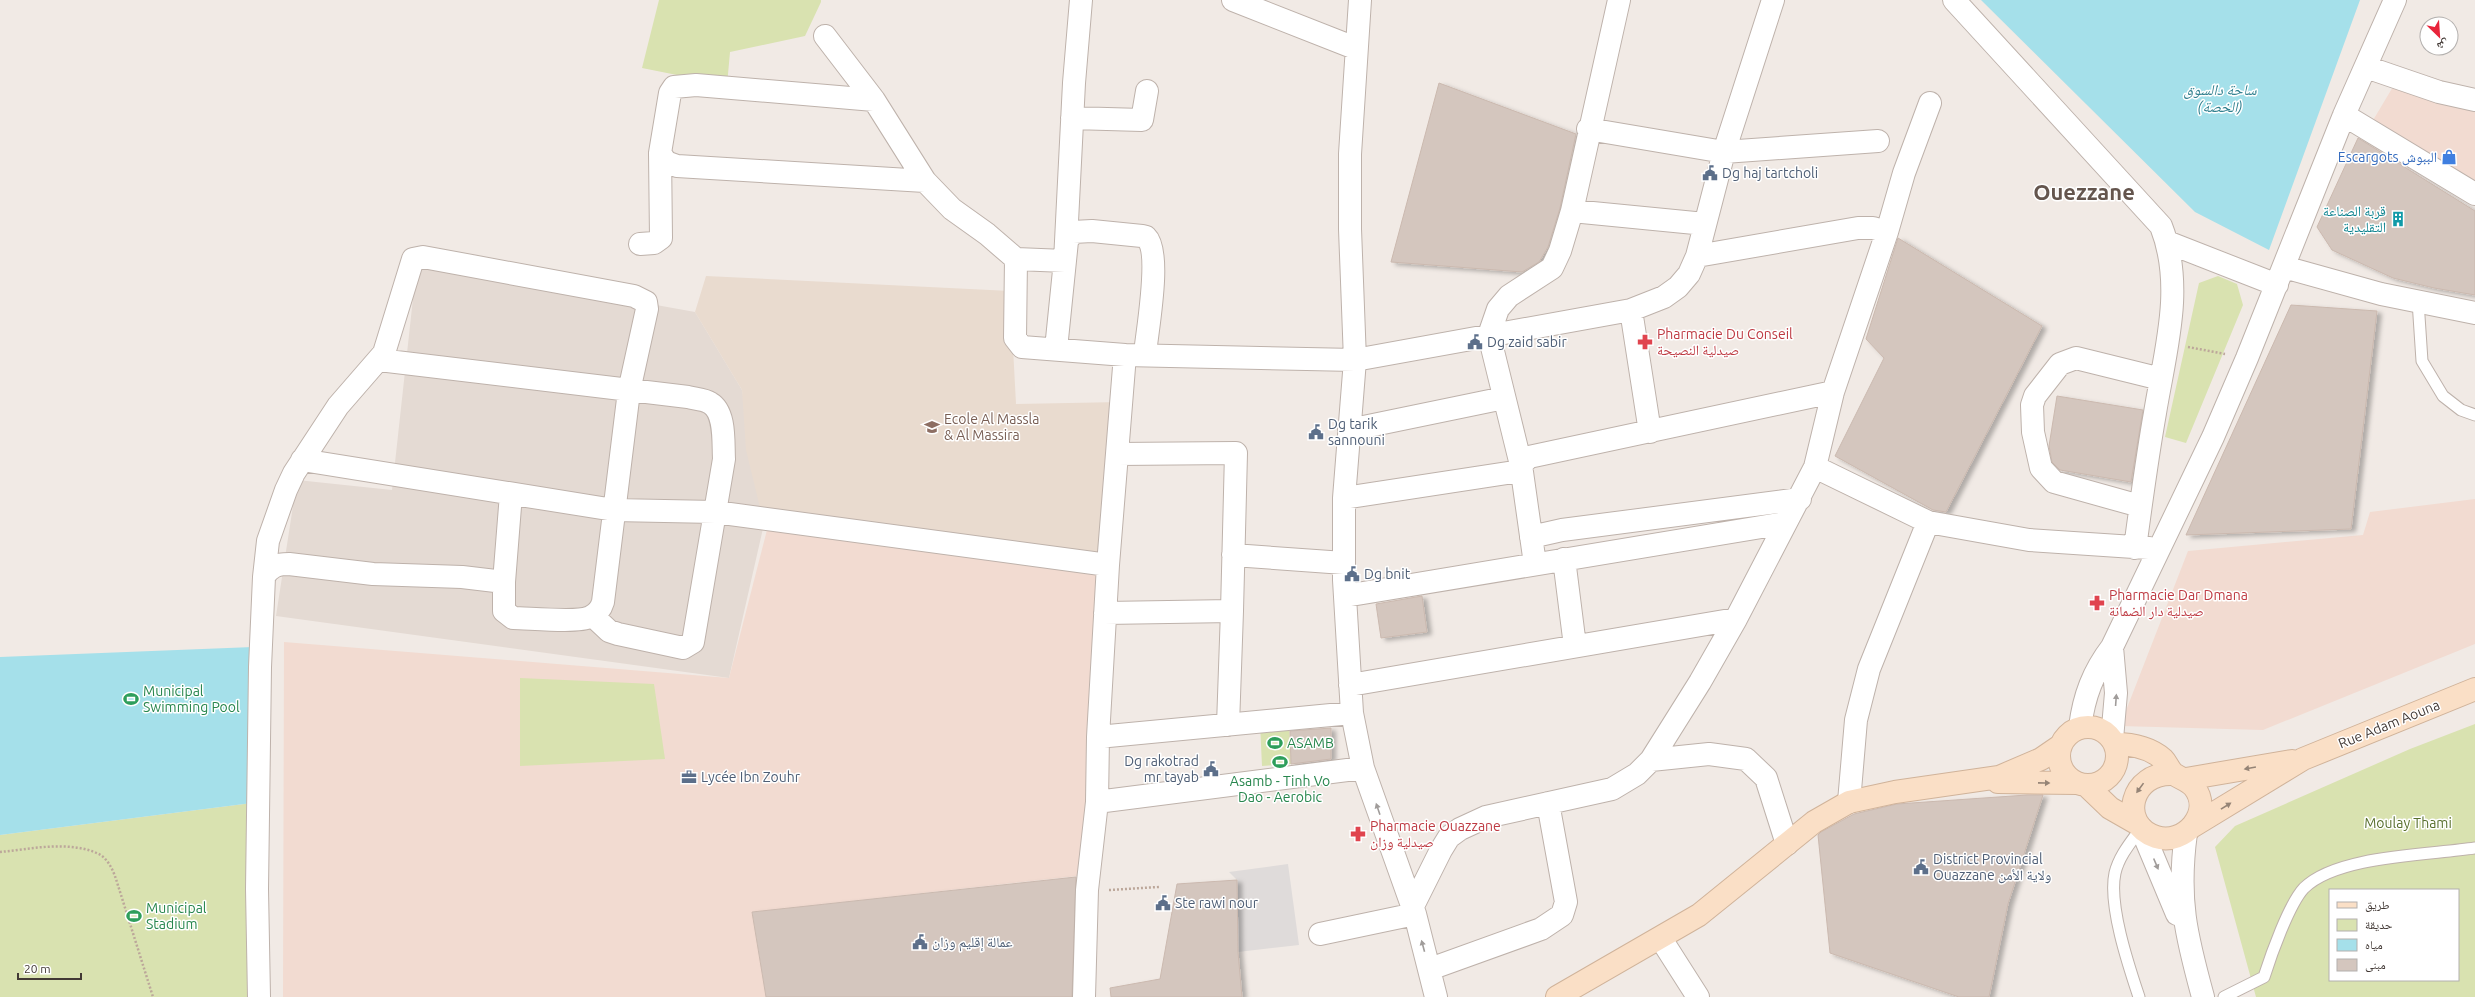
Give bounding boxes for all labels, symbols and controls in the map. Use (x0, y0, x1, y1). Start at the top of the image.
north arrow (2419, 16, 2459, 56)
text: ش (2434, 35, 2451, 53)
water label: ساحة دالسوق (الخصة) (2183, 81, 2257, 115)
shop icon: Escargots الببوش (2440, 148, 2458, 166)
place label: Escargots الببوش (2338, 149, 2437, 166)
public building icon: Dg haj tartcholi (1701, 164, 1719, 182)
place label: Dg haj tartcholi (1722, 165, 1818, 181)
district label: Ouezzane (2033, 179, 2135, 204)
place label: قربة الصناعة التقليدية (2323, 203, 2386, 235)
building icon: قربة الصناعة التقليدية (2389, 210, 2407, 228)
place label: Pharmacie Du Conseil صيدلية النصيحة (1657, 326, 1793, 358)
public building icon: Dg zaid sabir (1466, 333, 1484, 351)
pharmacy icon: Pharmacie Du Conseil صيدلية النصيحة (1636, 333, 1654, 351)
place label: Dg zaid sabir (1487, 334, 1567, 350)
place label: Ecole Al Massla & Al Massira (944, 411, 1039, 443)
place label: Dg tarik sannouni (1328, 416, 1385, 448)
school or university icon: Ecole Al Massla & Al Massira (923, 418, 941, 436)
public building icon: Dg tarik sannouni (1307, 423, 1325, 441)
public building icon: Dg bnit (1343, 565, 1361, 583)
place label: Dg bnit (1364, 566, 1411, 582)
place label: Pharmacie Dar Dmana صيدلية دار الضمانة (2109, 587, 2248, 620)
pharmacy icon: Pharmacie Dar Dmana صيدلية دار الضمانة (2088, 594, 2106, 612)
place label: Municipal Swimming Pool (143, 683, 240, 715)
sports icon: Municipal Swimming Pool (122, 690, 140, 708)
one-way arrow (2112, 694, 2119, 706)
street label: Rue Adam Aouna (2336, 696, 2442, 752)
sports icon: ASAMB (1266, 734, 1284, 752)
place label: ASAMB (1287, 735, 1334, 751)
place label: Dg rakotrad mr tayab (1124, 753, 1199, 785)
sports icon: Asamb - Tinh Vo Dao - Aerobic (1271, 753, 1289, 771)
public building icon: Dg rakotrad mr tayab (1202, 760, 1220, 778)
one-way arrow (2244, 765, 2256, 771)
office icon: Lycée Ibn Zouhr (680, 768, 698, 786)
place label: Lycée Ibn Zouhr (701, 769, 801, 785)
place label: Asamb - Tinh Vo Dao - Aerobic (1230, 773, 1330, 805)
one-way arrow (2038, 780, 2051, 786)
one-way arrow (2136, 782, 2144, 793)
one-way arrow (2220, 802, 2232, 809)
one-way arrow (1374, 803, 1380, 815)
park label: Moulay Thami (2364, 815, 2452, 831)
place label: Pharmacie Ouazzane صيدلية وزان (1370, 818, 1501, 851)
pharmacy icon: Pharmacie Ouazzane صيدلية وزان (1349, 825, 1367, 843)
place label: District Provincial Ouazzane ولاية الأمن (1933, 851, 2051, 884)
public building icon: District Provincial Ouazzane ولاية الأمن (1912, 858, 1930, 876)
one-way arrow (2154, 859, 2160, 871)
legend (2329, 889, 2459, 981)
public building icon: Ste rawi nour (1154, 894, 1172, 912)
place label: Ste rawi nour (1175, 895, 1259, 911)
text: طريق (2365, 898, 2390, 912)
place label: Municipal Stadium (146, 900, 207, 932)
sports icon: Municipal Stadium (125, 907, 143, 925)
text: حديقة (2365, 918, 2393, 932)
public building icon: عمالة إقليم وزان (911, 933, 929, 951)
place label: عمالة إقليم وزان (932, 934, 1013, 952)
text: مياه (2365, 938, 2383, 952)
one-way arrow (1420, 939, 1426, 951)
scale bar (18, 955, 81, 981)
text: مبنى (2365, 958, 2386, 972)
text: 20 m (24, 962, 51, 975)

